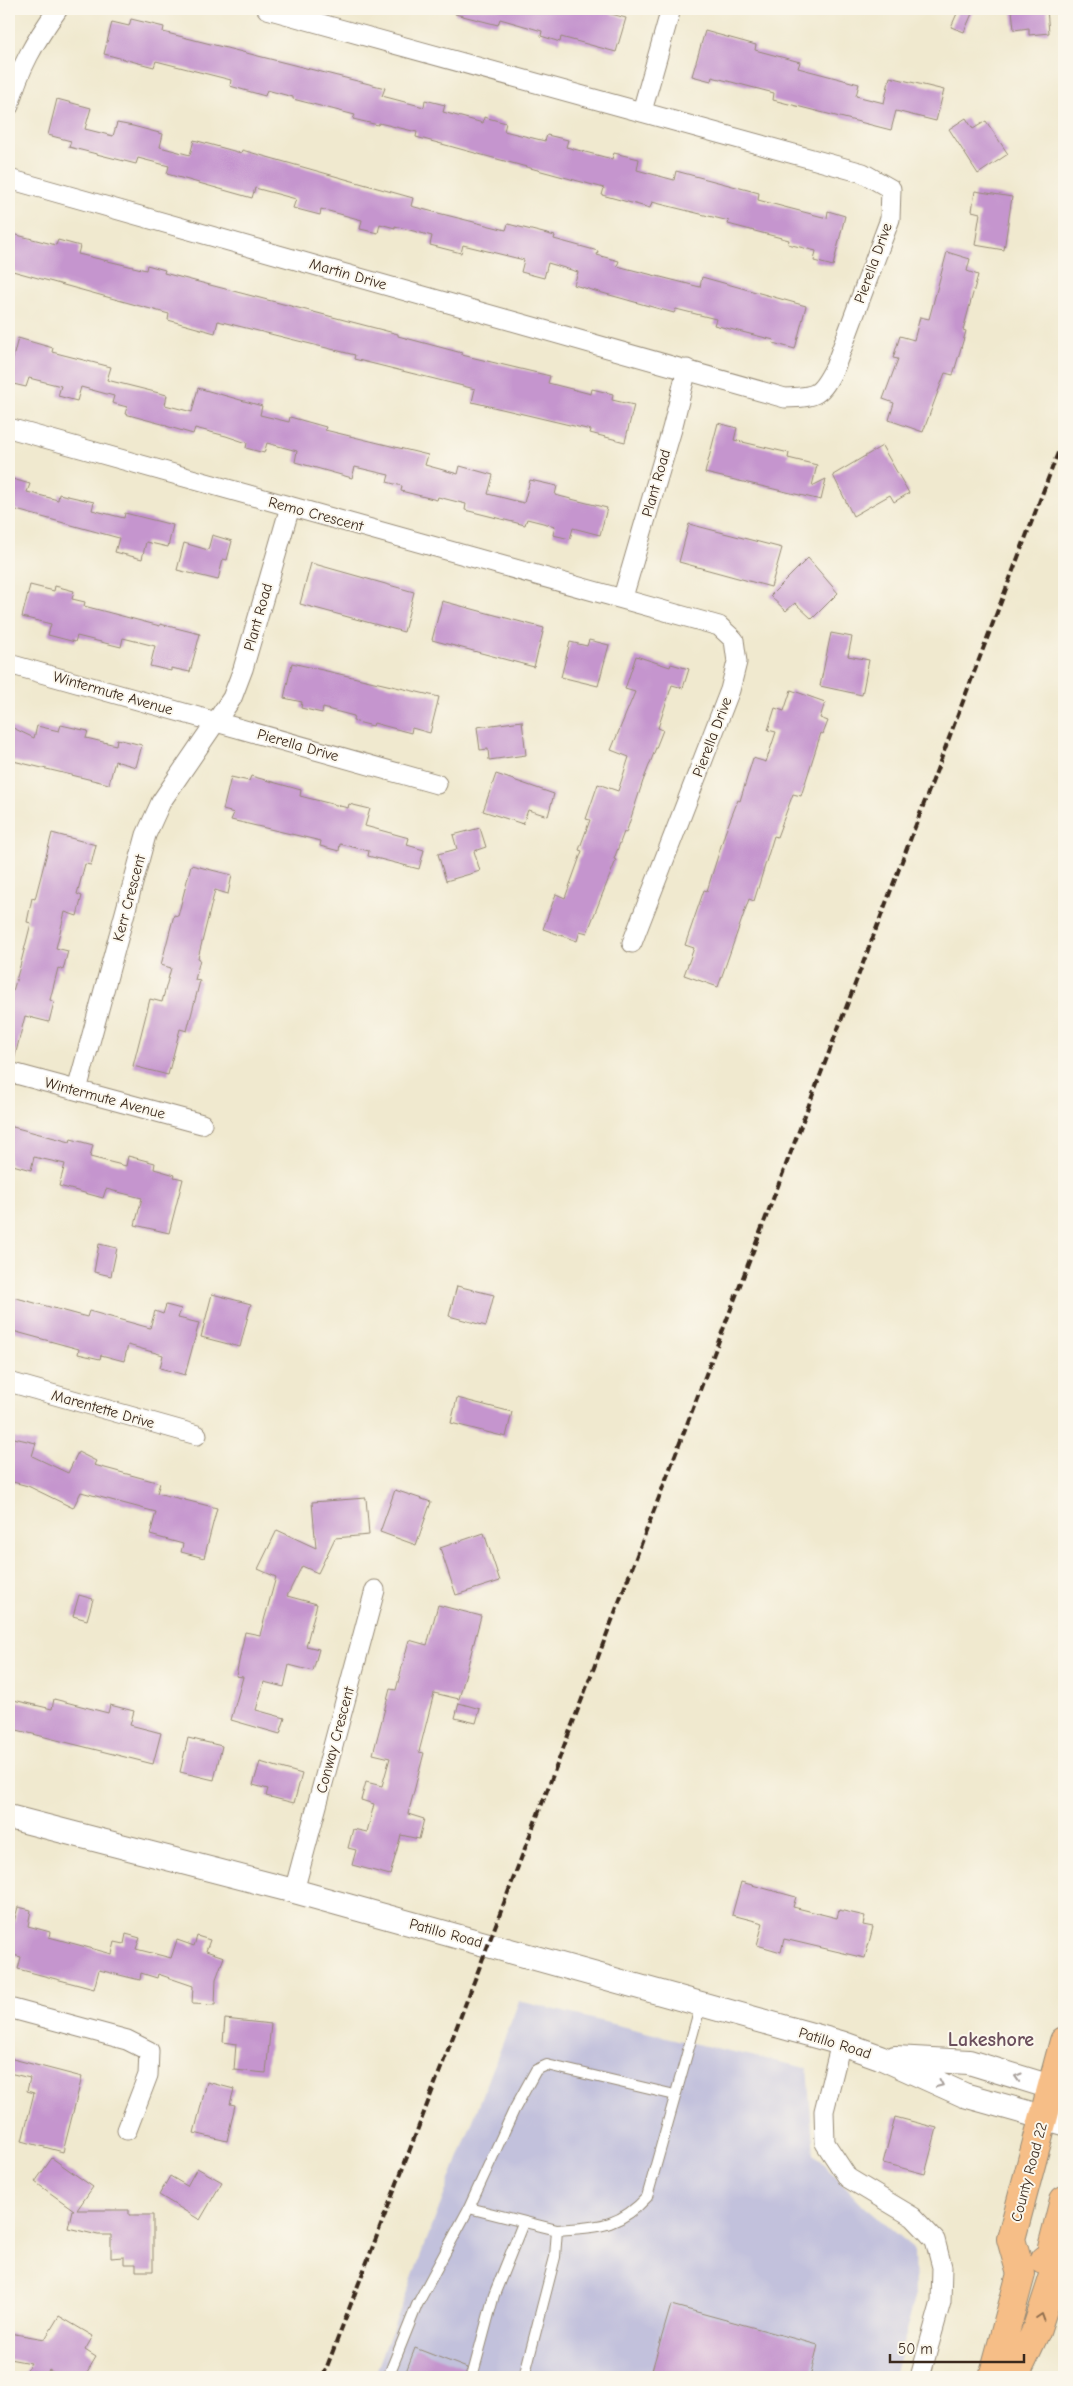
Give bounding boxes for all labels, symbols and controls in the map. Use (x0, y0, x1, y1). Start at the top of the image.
street label: Pierella Drive (850, 220, 896, 306)
street label: Martin Drive (307, 254, 389, 294)
street label: Plant Road (638, 447, 674, 519)
street label: Remo Crescent (267, 493, 366, 536)
street label: Plant Road (240, 581, 276, 653)
street label: Wintermute Avenue (51, 667, 176, 719)
street label: Pierella Drive (689, 694, 736, 779)
street label: Pierella Drive (255, 725, 341, 765)
street label: Kerr Crescent (109, 852, 149, 943)
street label: Wintermute Avenue (43, 1073, 168, 1123)
street label: Marentette Drive (50, 1386, 157, 1432)
street label: Conway Crescent (312, 1684, 358, 1795)
street label: Patillo Road (407, 1915, 485, 1951)
street label: Patillo Road (796, 2023, 874, 2063)
district label: Lakeshore (948, 2028, 1034, 2051)
one-way arrow (1014, 2072, 1022, 2082)
one-way arrow (935, 2078, 944, 2089)
street label: County Road 22 (1007, 2120, 1051, 2224)
one-way arrow (1035, 2313, 1045, 2321)
scale bar (890, 2331, 1024, 2363)
text: 50 m (898, 2340, 933, 2358)

